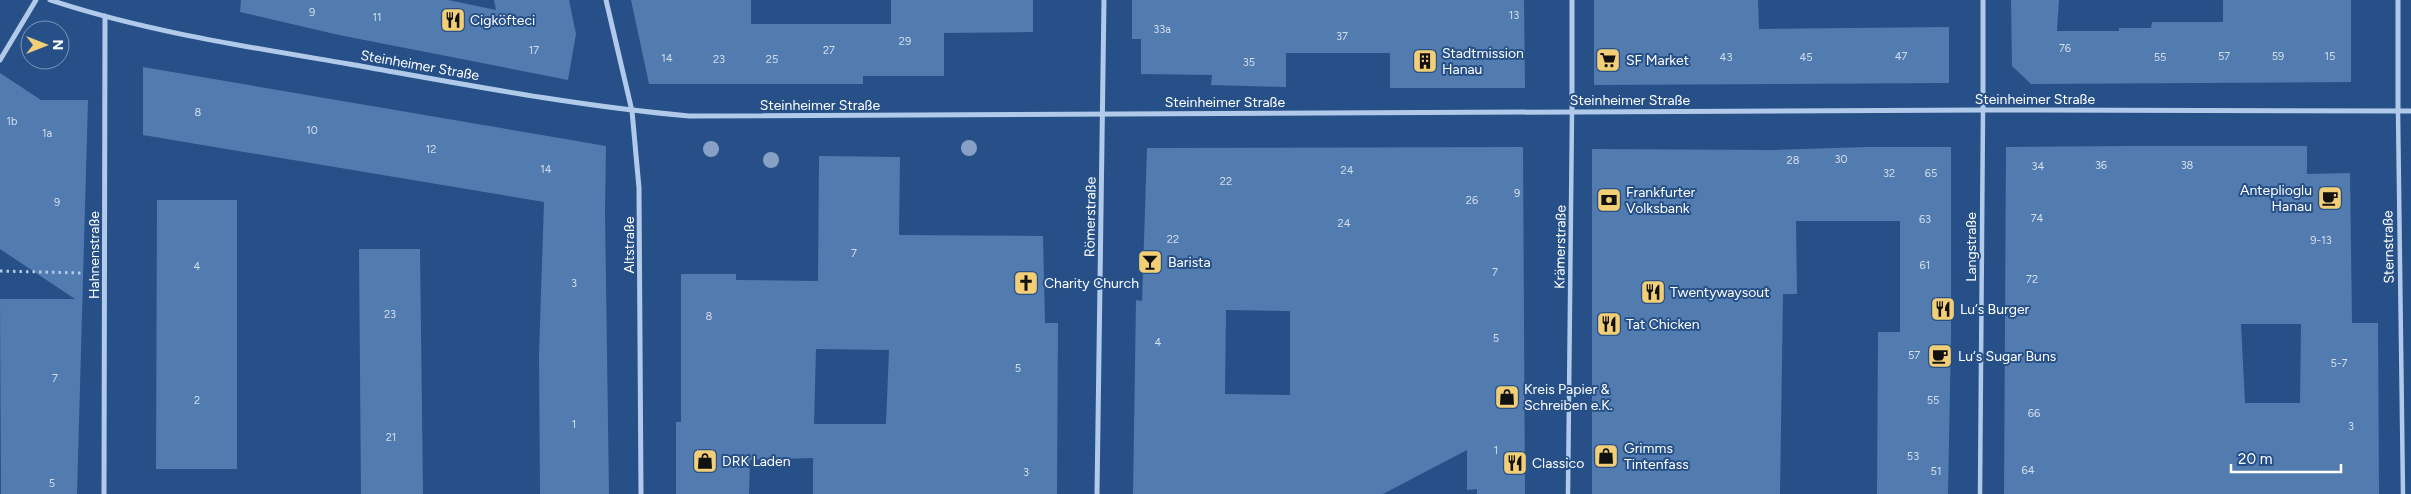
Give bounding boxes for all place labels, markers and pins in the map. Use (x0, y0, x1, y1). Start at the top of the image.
restaurant icon: Cigköfteci (440, 7, 466, 33)
place label: Cigköfteci (470, 12, 535, 29)
place label: Stadtmission Hanau (1442, 45, 1524, 78)
supermarket icon: SF Market (1595, 47, 1621, 73)
building icon: Stadtmission Hanau (1412, 48, 1438, 74)
place label: SF Market (1626, 52, 1689, 69)
place label: Anteplioglu Hanau (2240, 182, 2312, 215)
place label: Frankfurter Volksbank (1626, 184, 1696, 217)
cafe icon: Anteplioglu Hanau (2317, 185, 2343, 211)
bank icon: Frankfurter Volksbank (1596, 187, 1622, 213)
bar icon: Barista (1137, 249, 1163, 275)
place label: Barista (1168, 254, 1211, 271)
church icon: Charity Church (1013, 270, 1039, 296)
place label: Charity Church (1044, 275, 1139, 292)
restaurant icon: Twentywaysout (1640, 279, 1666, 305)
place label: Twentywaysout (1670, 284, 1769, 301)
restaurant icon: Lu‘s Burger (1930, 296, 1956, 322)
place label: Lu‘s Burger (1960, 301, 2030, 318)
restaurant icon: Tat Chicken (1596, 311, 1622, 337)
place label: Tat Chicken (1626, 316, 1700, 333)
cafe icon: Lu‘s Sugar Buns (1927, 343, 1953, 369)
place label: Lu‘s Sugar Buns (1958, 348, 2056, 365)
place label: Kreis Papier & Schreiben e.K. (1524, 381, 1613, 414)
shop icon: Kreis Papier & Schreiben e.K. (1494, 384, 1520, 410)
place label: Grimms Tintenfass (1624, 440, 1689, 473)
shop icon: Grimms Tintenfass (1593, 443, 1619, 469)
shop icon: DRK Laden (692, 448, 718, 474)
restaurant icon: Classico (1502, 450, 1528, 476)
place label: DRK Laden (722, 453, 791, 470)
place label: Classico (1532, 455, 1584, 472)

